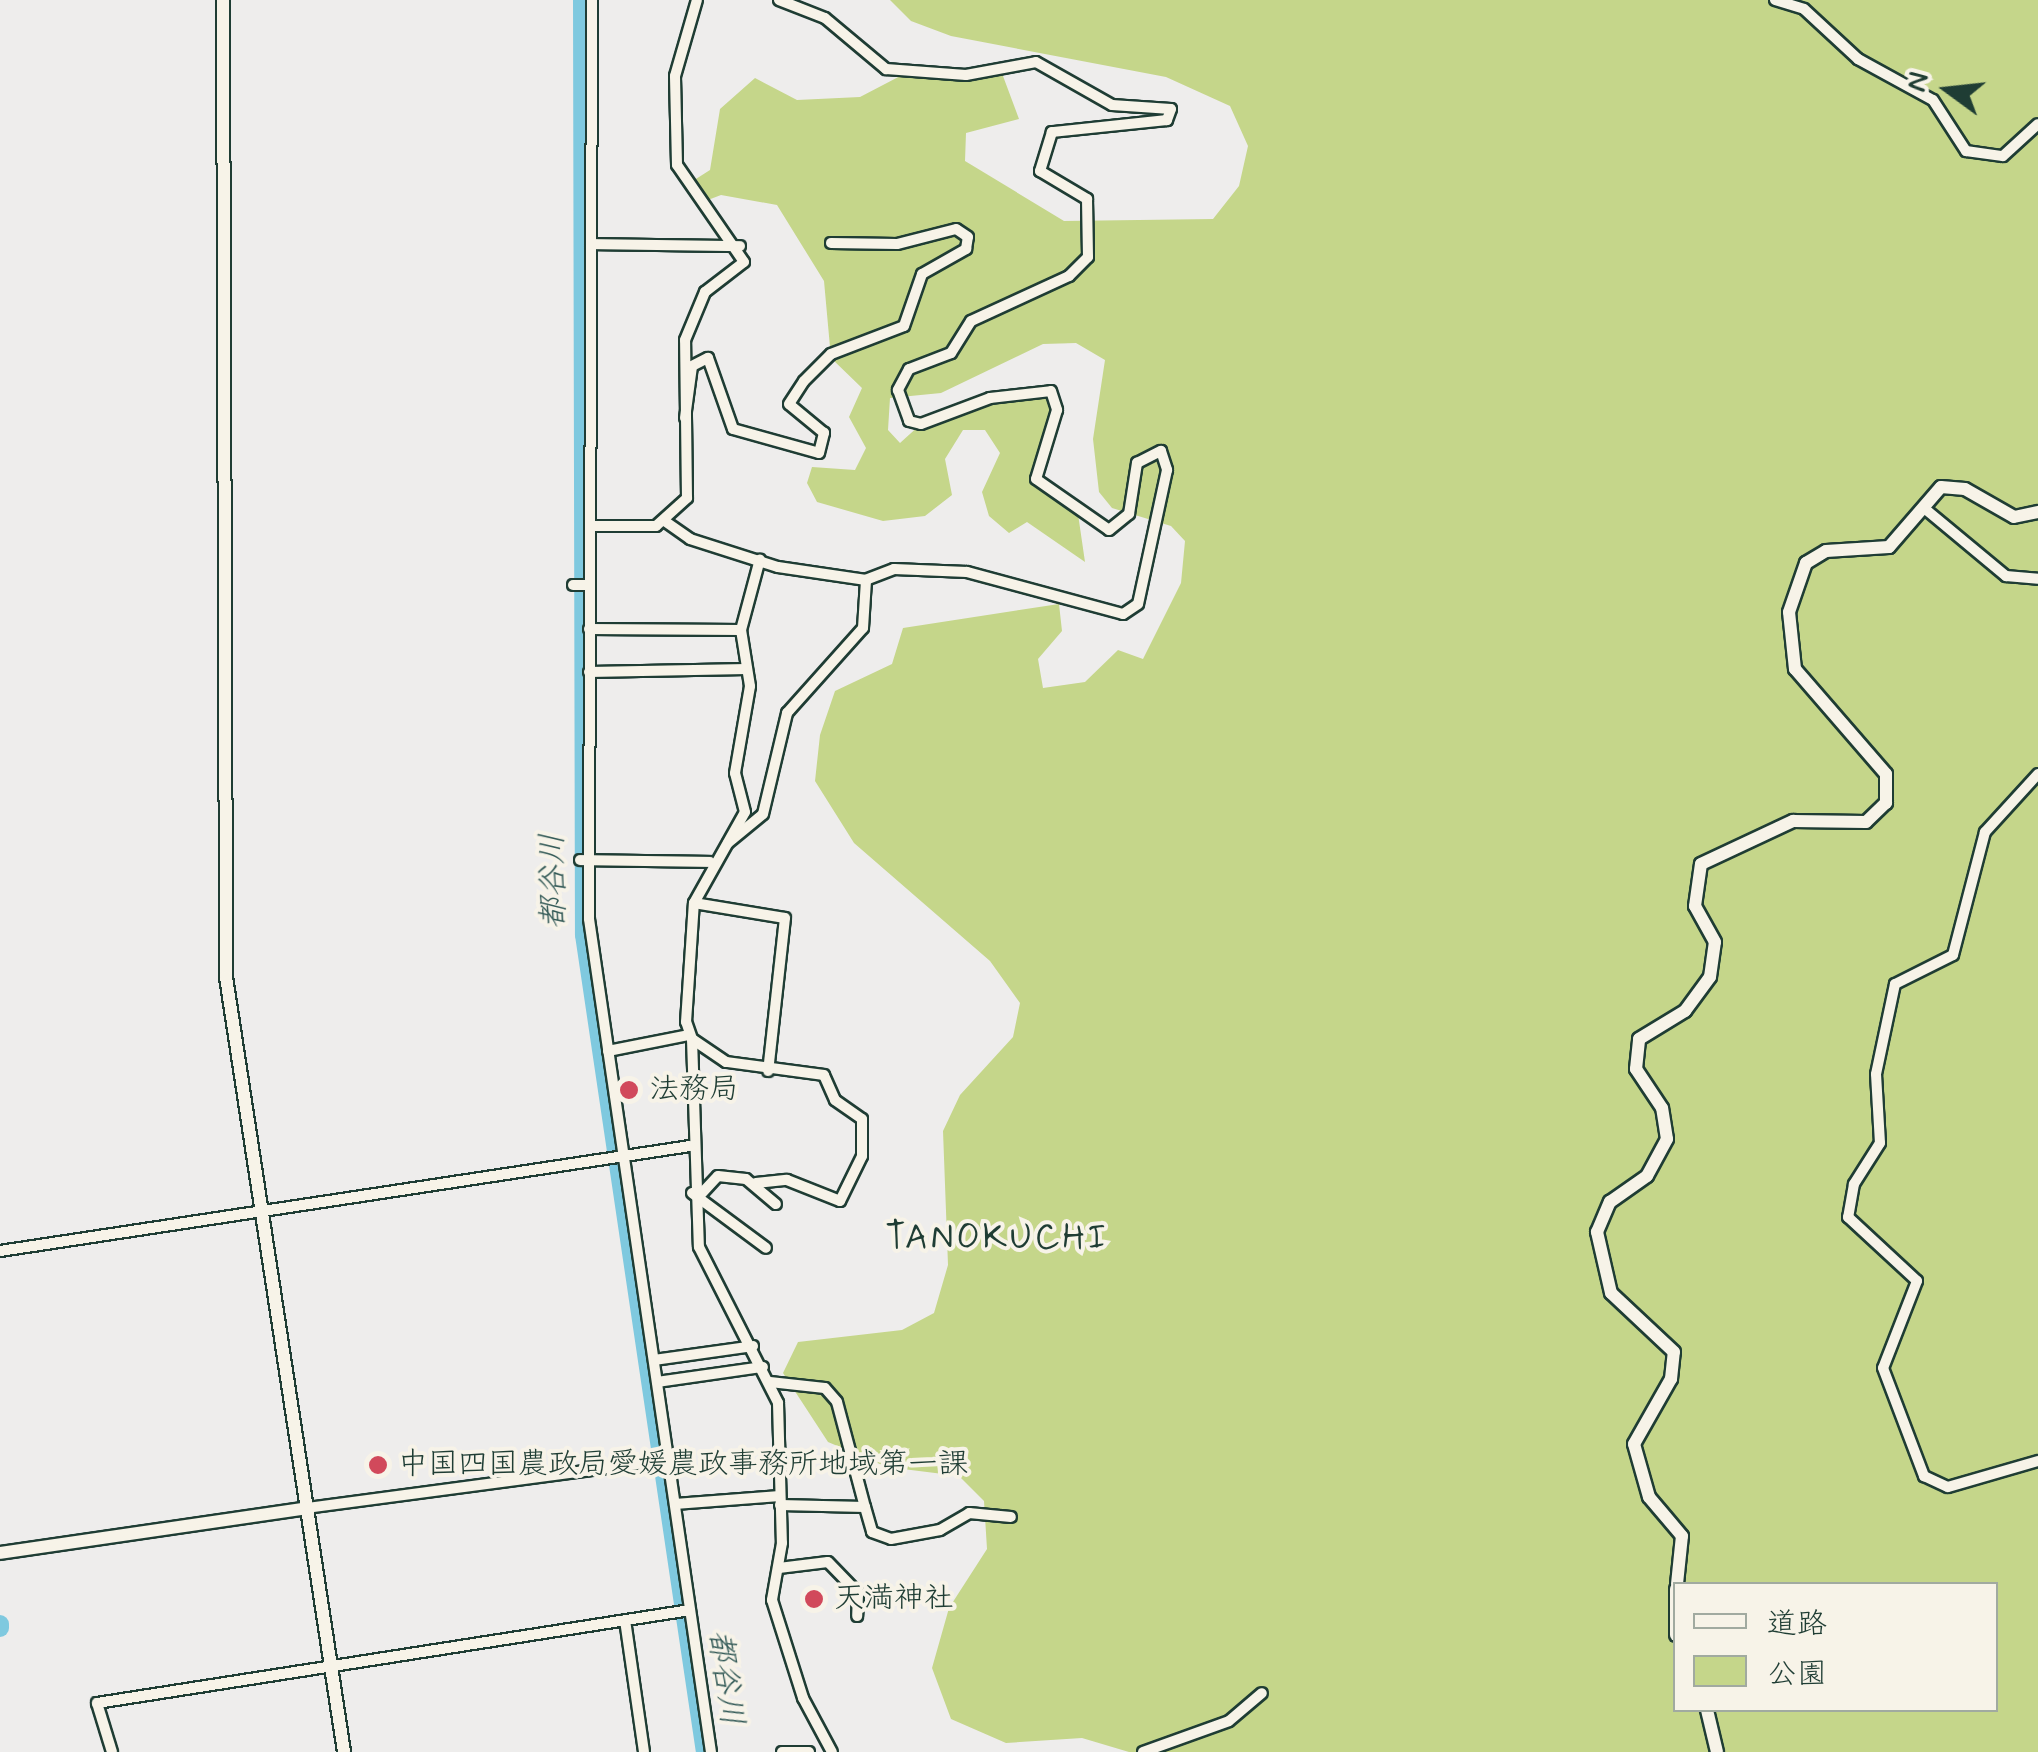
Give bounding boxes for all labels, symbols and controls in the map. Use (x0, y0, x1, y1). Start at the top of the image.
north arrow (1898, 40, 1998, 140)
text: N (1898, 68, 1939, 96)
water label: 都谷川 (534, 833, 574, 929)
place label: 法務局 (649, 1072, 739, 1108)
marker: 法務局 (618, 1079, 640, 1101)
district label: TANOKUCHI (890, 1217, 1104, 1259)
place label: 中国四国農政局愛媛農政事務所地域第一課 (398, 1447, 968, 1483)
marker: 中国四国農政局愛媛農政事務所地域第一課 (367, 1454, 389, 1476)
place label: 天満神社 (834, 1581, 954, 1617)
legend (1673, 1582, 1998, 1712)
marker: 天満神社 (803, 1588, 825, 1610)
text: 道路 (1767, 1605, 1827, 1644)
water label: 都谷川 (699, 1628, 751, 1728)
text: 公園 (1767, 1655, 1827, 1694)

